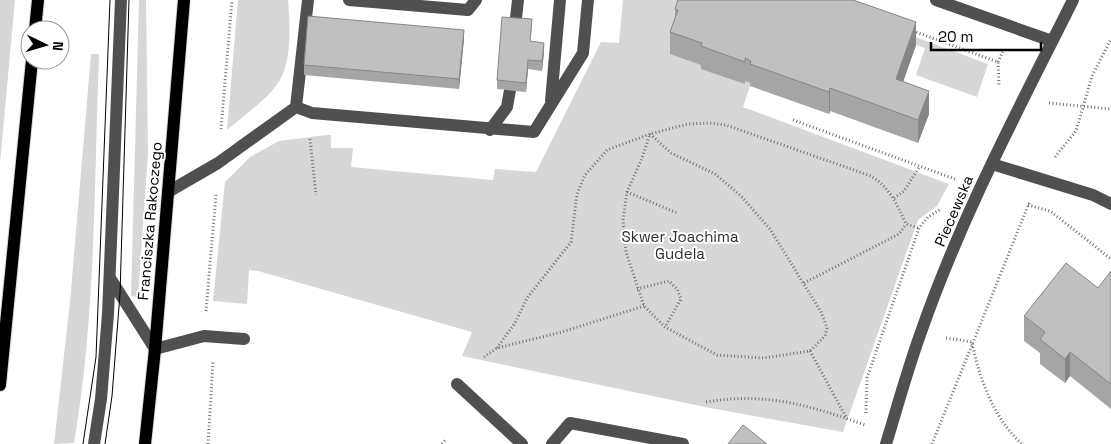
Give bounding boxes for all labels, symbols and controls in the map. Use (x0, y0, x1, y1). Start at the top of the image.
north arrow (20, 20, 70, 70)
scale bar (931, 20, 1041, 52)
text: 20 m (938, 27, 973, 46)
text: N (49, 41, 67, 52)
street label: Franciszka Rakoczego (133, 141, 166, 301)
street label: Piecewska (930, 172, 977, 249)
park label: Skwer Joachima Gudela (621, 227, 739, 263)

